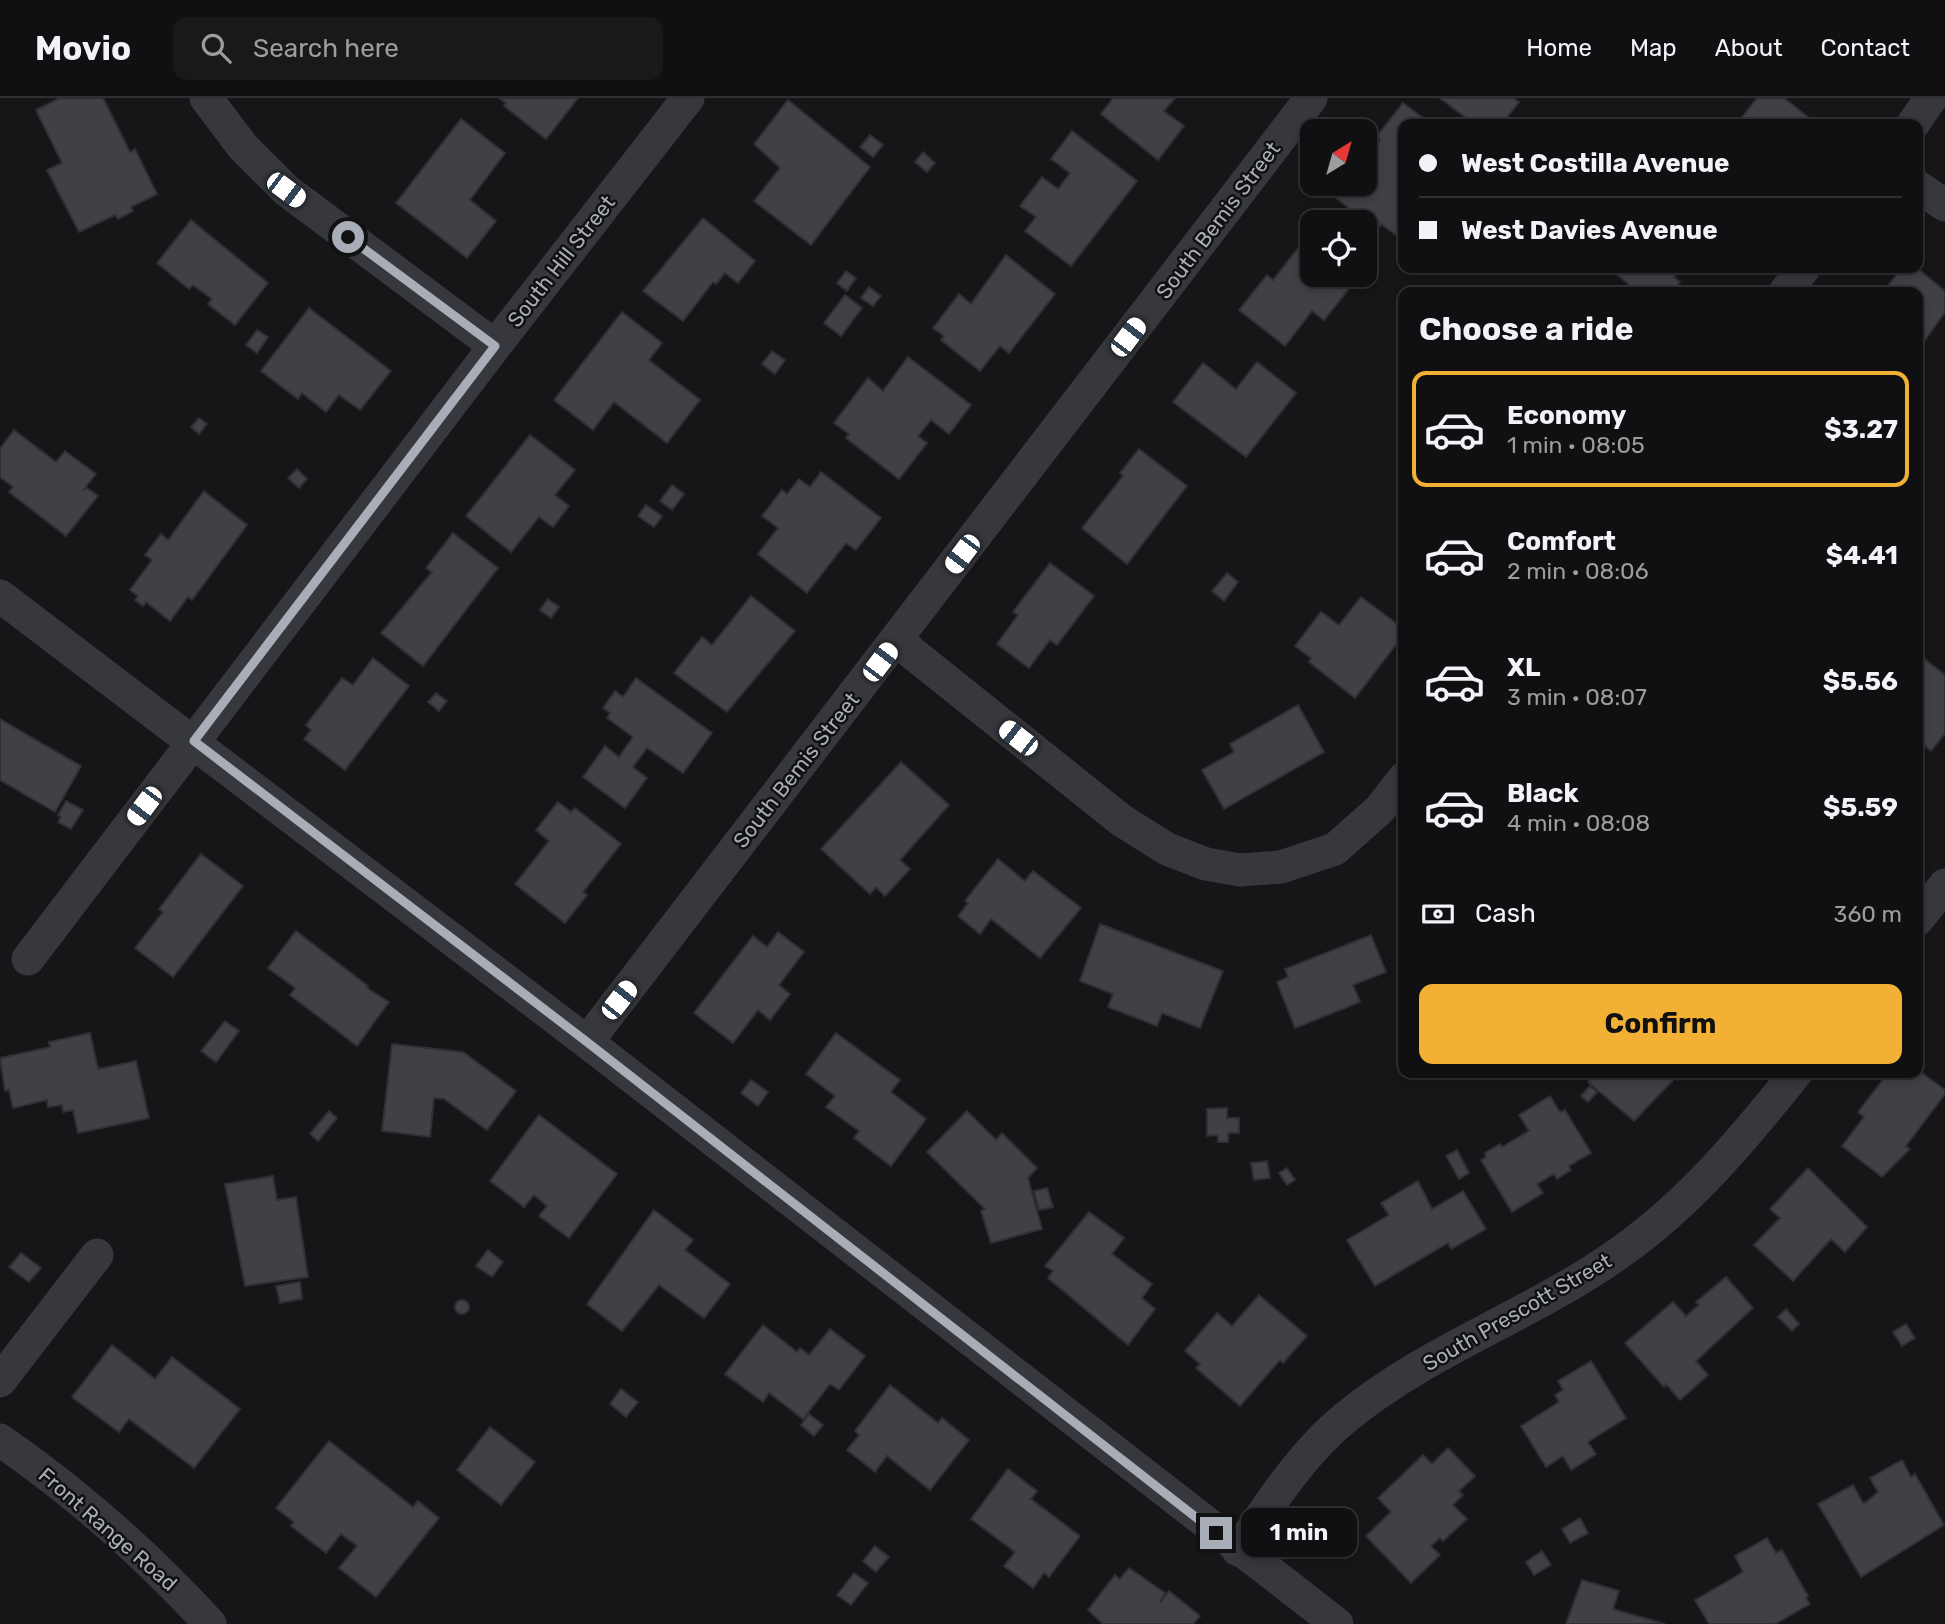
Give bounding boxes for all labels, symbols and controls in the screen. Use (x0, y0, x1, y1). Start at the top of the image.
search box (173, 17, 663, 80)
text: Movio (35, 29, 131, 68)
icon: search (197, 29, 235, 67)
text: Search here (253, 33, 399, 64)
text: Home (1526, 34, 1592, 62)
text: Map (1630, 34, 1677, 62)
text: About (1715, 34, 1783, 62)
text: Contact (1821, 34, 1910, 62)
north arrow (1300, 119, 1377, 196)
map controls (1300, 119, 1377, 287)
street label: South Bemis Street (1151, 137, 1285, 303)
text: West Costilla Avenue (1461, 148, 1730, 179)
car (263, 169, 310, 211)
street label: South Hill Street (502, 190, 620, 332)
button: locate (1300, 210, 1377, 287)
text: West Davies Avenue (1461, 215, 1718, 246)
route start (332, 221, 364, 253)
text: Choose a ride (1419, 310, 1633, 348)
car (1107, 314, 1150, 360)
icon: car (1423, 398, 1486, 461)
text: Economy (1507, 400, 1626, 431)
text: $3.27 (1824, 414, 1898, 445)
text: 1 min · 08:05 (1507, 431, 1645, 459)
icon: car (1423, 524, 1486, 587)
text: Comfort (1507, 526, 1616, 557)
car (941, 531, 984, 577)
text: $4.41 (1826, 540, 1898, 571)
text: 2 min · 08:06 (1507, 557, 1649, 585)
car (859, 639, 902, 685)
icon: car (1423, 650, 1486, 713)
text: XL (1507, 652, 1540, 683)
text: $5.56 (1823, 666, 1898, 697)
text: 3 min · 08:07 (1507, 683, 1647, 711)
street label: South Bemis Street (728, 687, 864, 853)
car (995, 717, 1042, 759)
icon: car (1423, 776, 1486, 839)
text: Black (1507, 778, 1579, 809)
car (123, 783, 166, 829)
text: $5.59 (1823, 792, 1898, 823)
text: 4 min · 08:08 (1507, 809, 1650, 837)
icon: cash (1419, 895, 1457, 933)
text: Cash (1475, 898, 1536, 929)
text: 360 m (1834, 900, 1902, 928)
car (598, 977, 641, 1023)
button: Confirm (1419, 984, 1902, 1064)
street label: South Prescott Street (1418, 1248, 1616, 1376)
street label: Front Range Road (34, 1462, 182, 1596)
callout: 1 min (1240, 1508, 1356, 1558)
route end (1200, 1517, 1232, 1549)
text: 1 min (1270, 1518, 1328, 1546)

